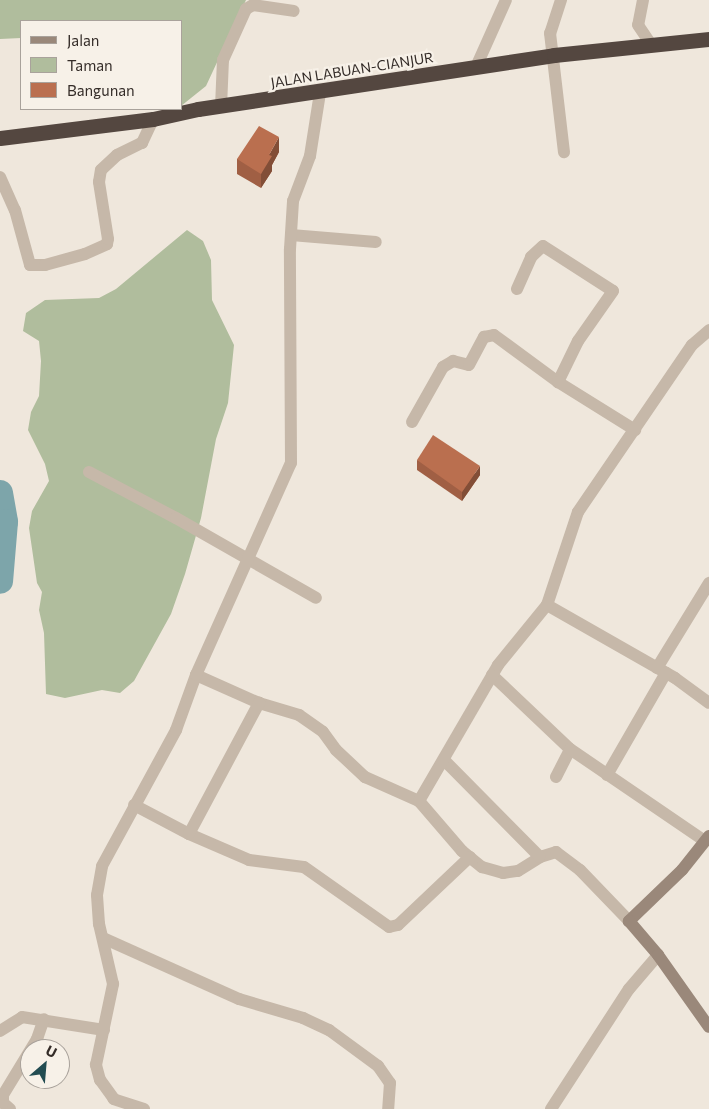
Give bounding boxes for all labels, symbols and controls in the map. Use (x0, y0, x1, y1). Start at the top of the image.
legend (20, 20, 182, 110)
text: Jalan (67, 31, 99, 49)
street label: JALAN LABUAN-CIANJUR (269, 49, 435, 91)
text: Taman (67, 56, 113, 74)
text: Bangunan (67, 81, 135, 99)
north arrow (20, 1039, 70, 1089)
text: U (43, 1041, 60, 1061)

